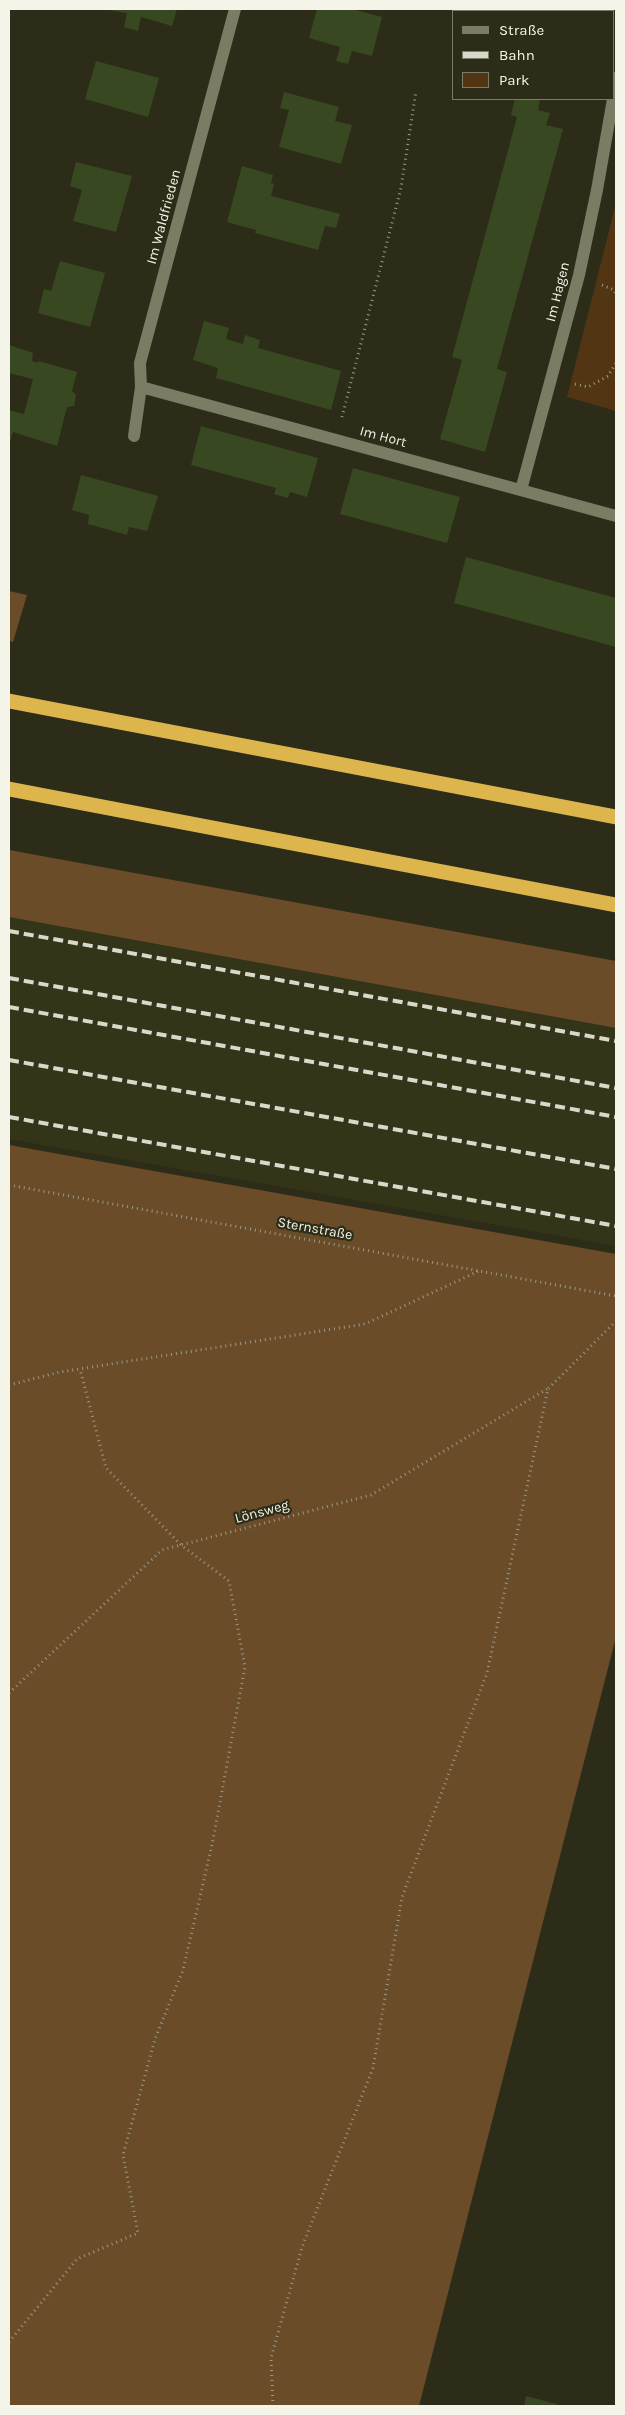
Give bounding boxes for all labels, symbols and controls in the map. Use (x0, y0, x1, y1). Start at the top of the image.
legend (452, 10, 615, 100)
text: Straße (499, 21, 544, 39)
text: Bahn (499, 46, 535, 64)
text: Park (499, 71, 529, 89)
street label: Im Waldfrieden (143, 168, 185, 266)
street label: Im Hagen (542, 260, 574, 324)
street label: Im Hort (358, 423, 408, 451)
street label: Sternstraße (276, 1214, 354, 1244)
street label: Lönsweg (233, 1497, 291, 1527)

